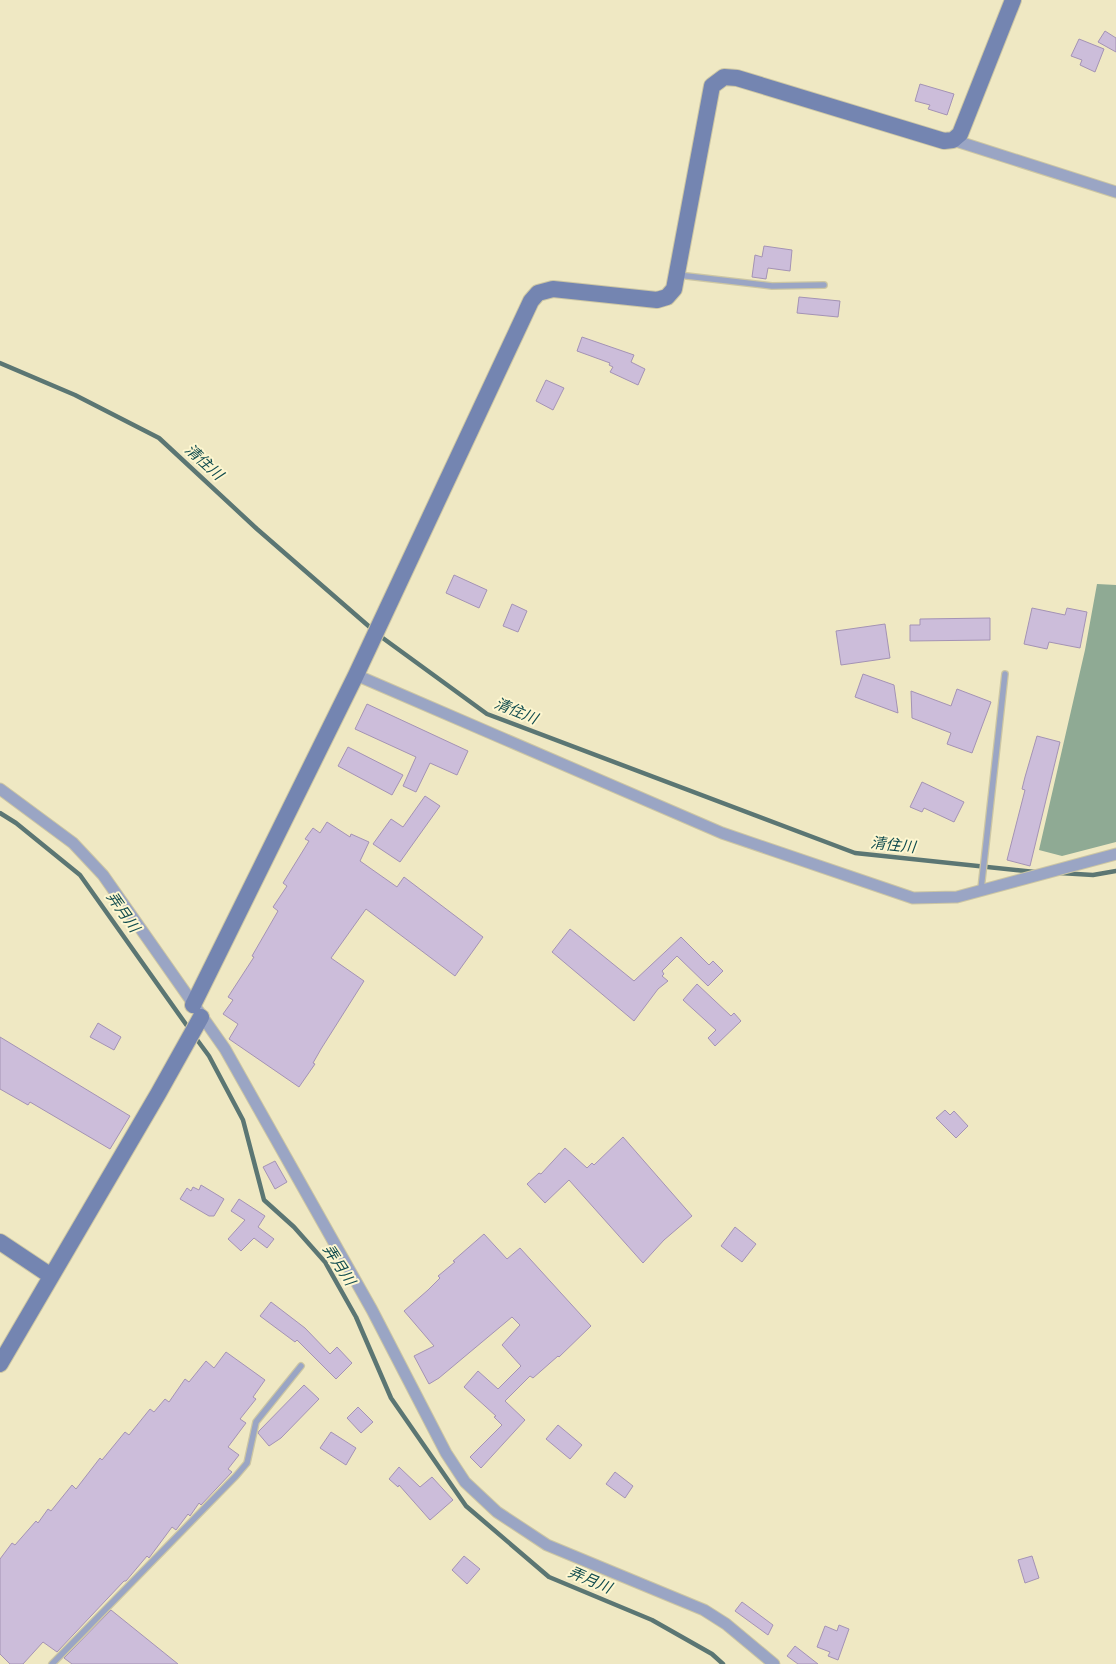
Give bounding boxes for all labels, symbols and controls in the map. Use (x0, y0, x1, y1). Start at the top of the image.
water label: 清住川 (180, 438, 230, 487)
water label: 清住川 (491, 691, 543, 730)
water label: 清住川 (869, 831, 919, 858)
water label: 弄月川 (101, 887, 147, 938)
water label: 弄月川 (318, 1240, 362, 1292)
water label: 弄月川 (565, 1560, 617, 1600)

